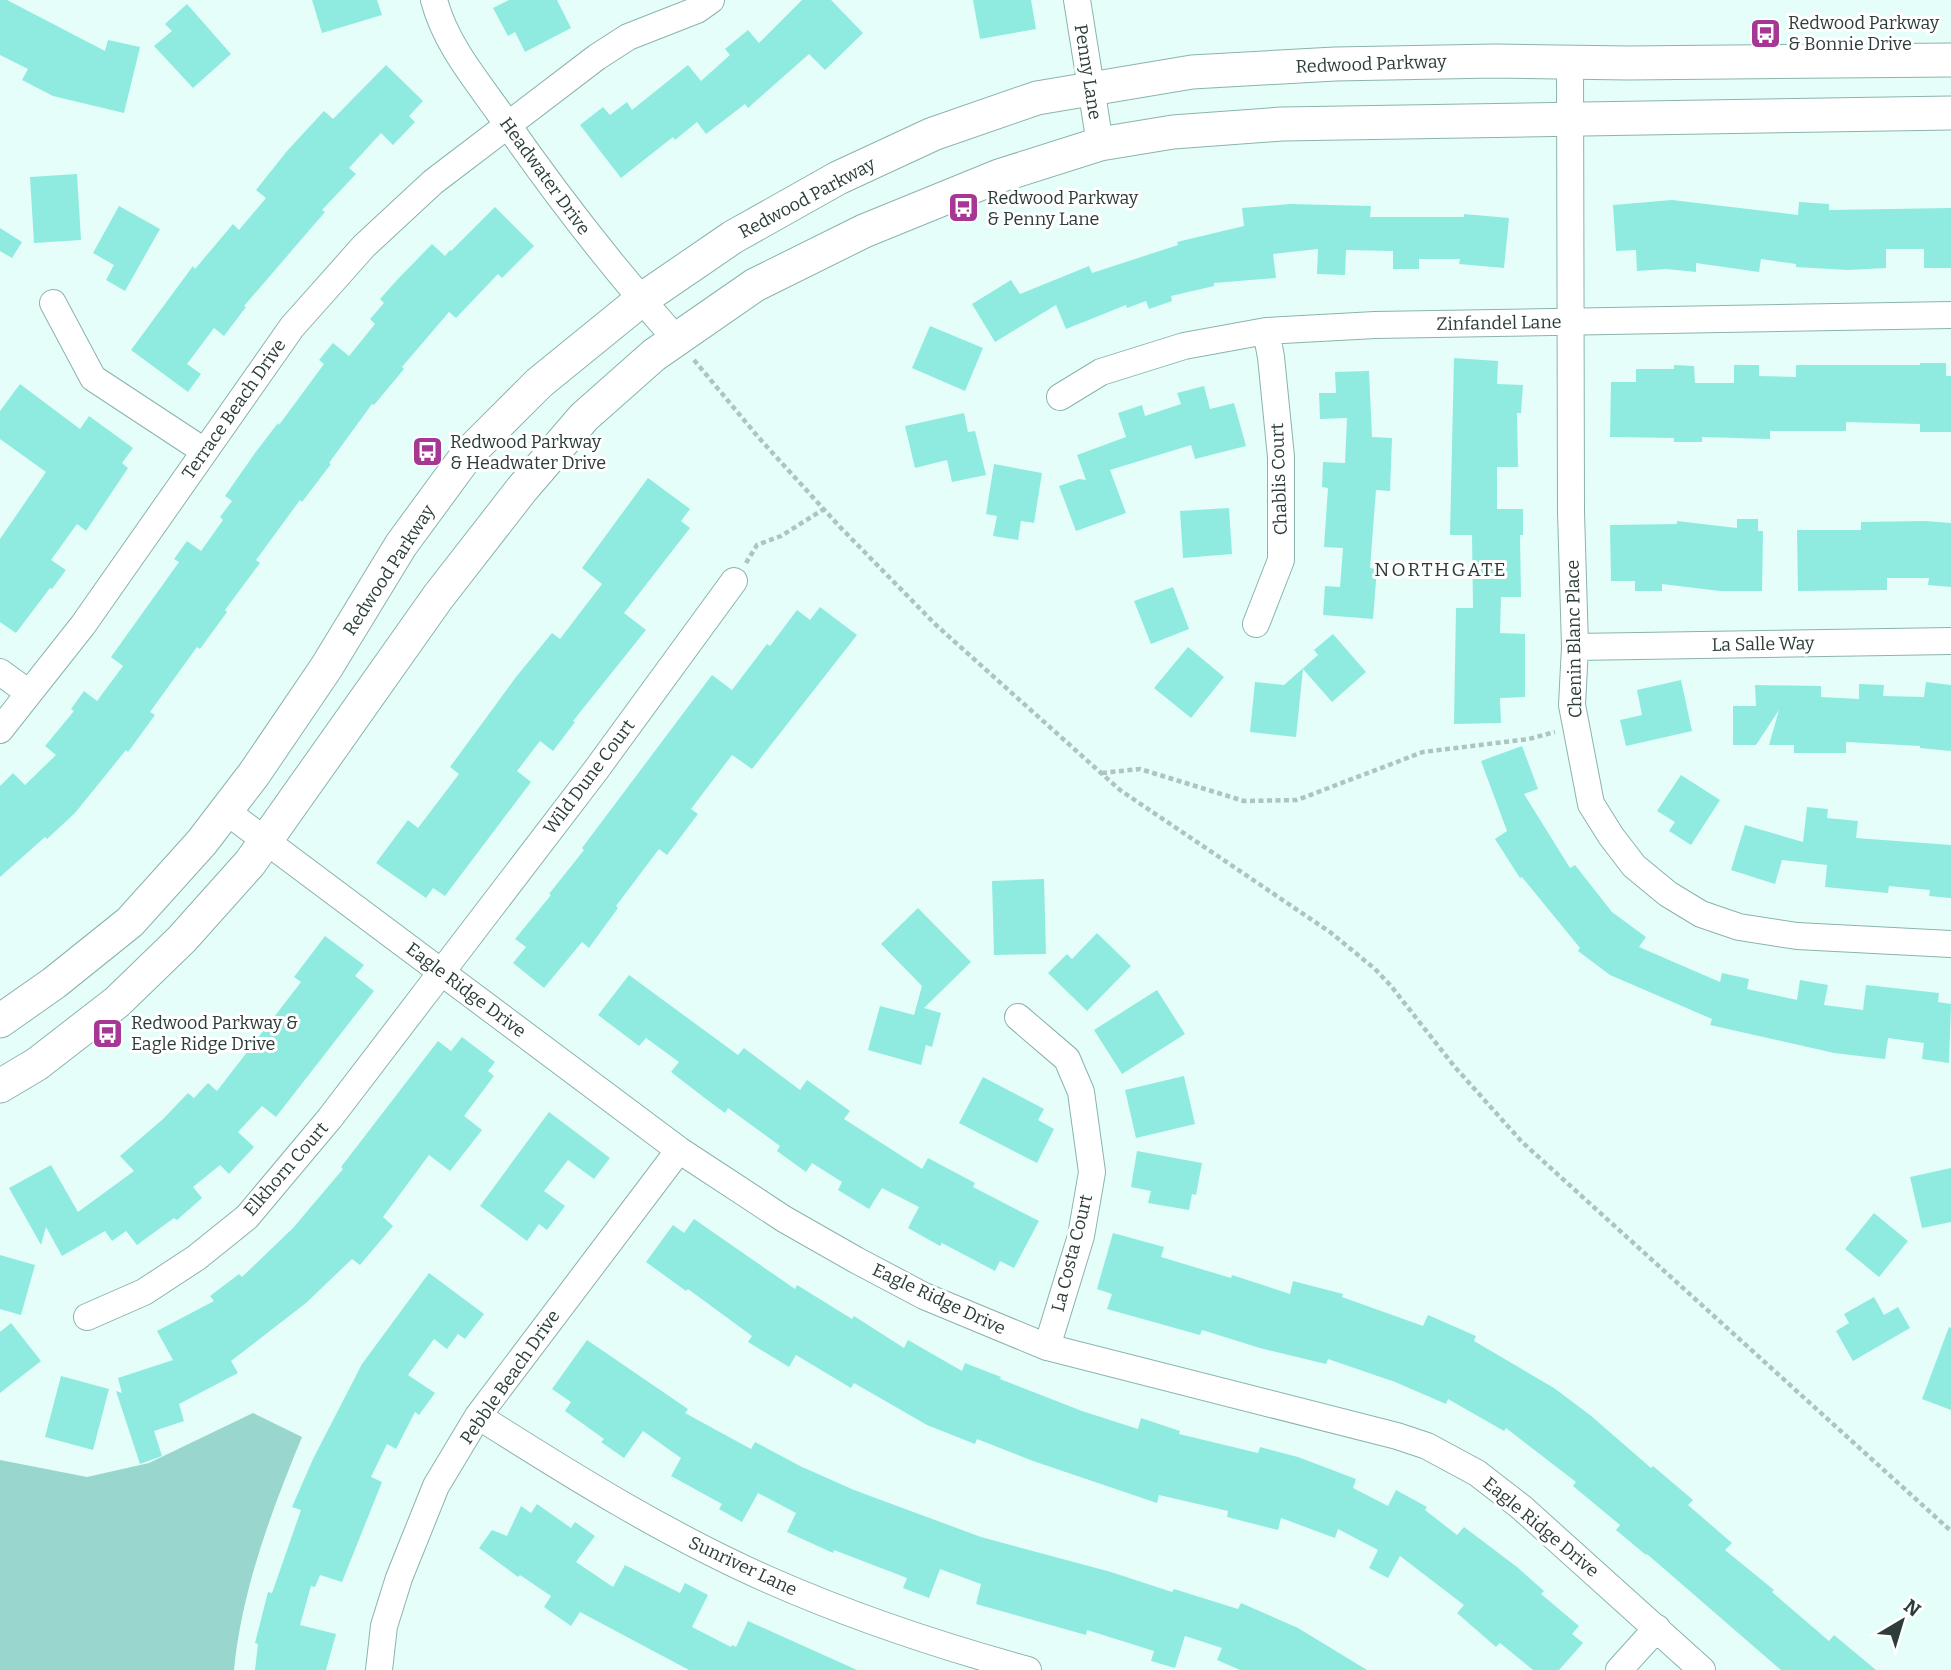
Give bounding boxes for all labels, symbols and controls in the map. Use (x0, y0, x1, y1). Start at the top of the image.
place label: Redwood Parkway & Bonnie Drive (1788, 12, 1940, 55)
bus stop icon: Redwood Parkway & Bonnie Drive (1748, 16, 1782, 50)
street label: Penny Lane (1070, 23, 1106, 121)
street label: Redwood Parkway (1295, 50, 1447, 78)
street label: Headwater Drive (495, 113, 595, 239)
street label: Redwood Parkway (735, 153, 879, 243)
place label: Redwood Parkway & Penny Lane (987, 187, 1139, 230)
bus stop icon: Redwood Parkway & Penny Lane (947, 191, 981, 225)
street label: Zinfandel Lane (1436, 311, 1562, 335)
street label: Terrace Beach Drive (177, 335, 291, 483)
street label: Chablis Court (1266, 422, 1292, 536)
place label: Redwood Parkway & Headwater Drive (450, 431, 606, 474)
bus stop icon: Redwood Parkway & Headwater Drive (410, 435, 444, 469)
street label: Redwood Parkway (339, 500, 440, 639)
district label: NORTHGATE (1374, 558, 1508, 581)
street label: Chenin Blanc Place (1562, 560, 1586, 718)
street label: La Salle Way (1711, 632, 1815, 656)
street label: Wild Dune Court (539, 715, 640, 839)
street label: Eagle Ridge Drive (402, 938, 530, 1042)
place label: Redwood Parkway & Eagle Ridge Drive (131, 1012, 298, 1055)
bus stop icon: Redwood Parkway & Eagle Ridge Drive (91, 1016, 125, 1050)
street label: Elkhorn Court (239, 1117, 333, 1221)
street label: La Costa Court (1047, 1192, 1097, 1314)
street label: Eagle Ridge Drive (869, 1259, 1009, 1339)
street label: Pebble Beach Drive (455, 1306, 565, 1448)
street label: Eagle Ridge Drive (1479, 1472, 1603, 1582)
street label: Sunriver Lane (685, 1531, 801, 1601)
north arrow (1867, 1586, 1937, 1656)
text: N (1899, 1594, 1925, 1622)

